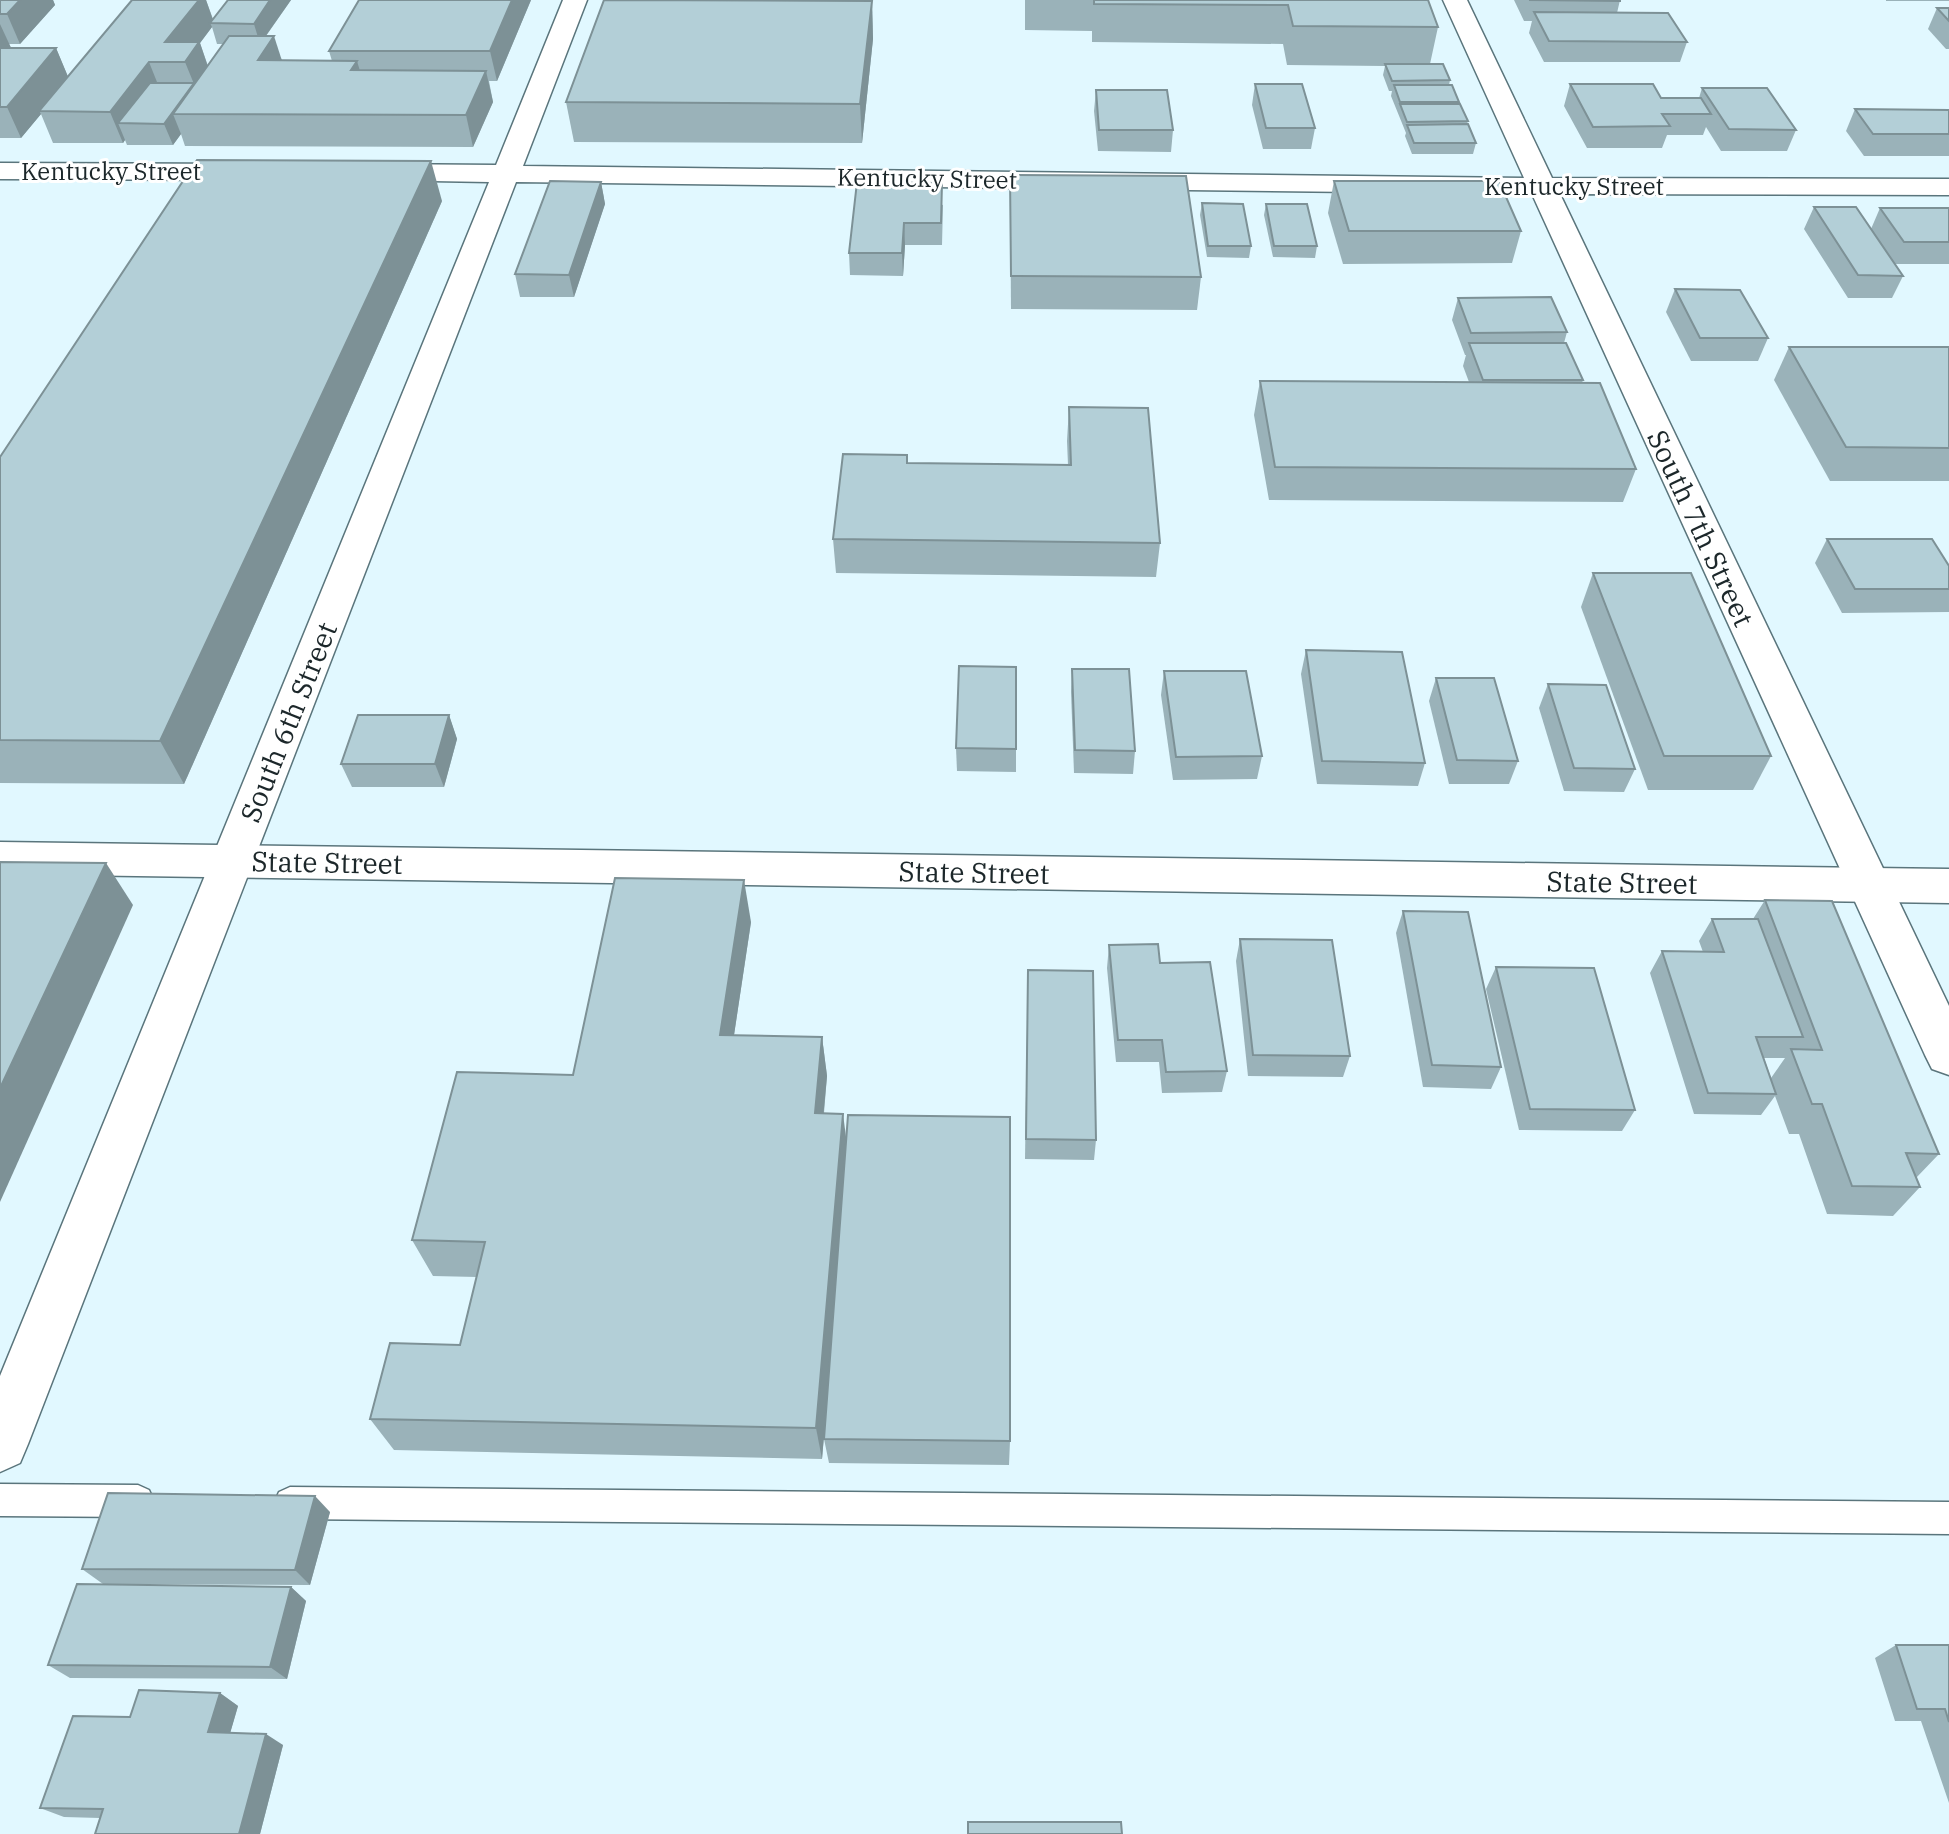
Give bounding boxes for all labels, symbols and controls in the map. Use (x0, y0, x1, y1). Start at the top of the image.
street label: Kentucky Street (21, 155, 201, 187)
street label: Kentucky Street (837, 160, 1017, 196)
street label: Kentucky Street (1484, 170, 1664, 202)
street label: South 7th Street (1639, 424, 1763, 632)
street label: South 6th Street (231, 616, 345, 828)
street label: State Street (251, 842, 403, 882)
street label: State Street (898, 852, 1050, 892)
street label: State Street (1546, 862, 1698, 902)

